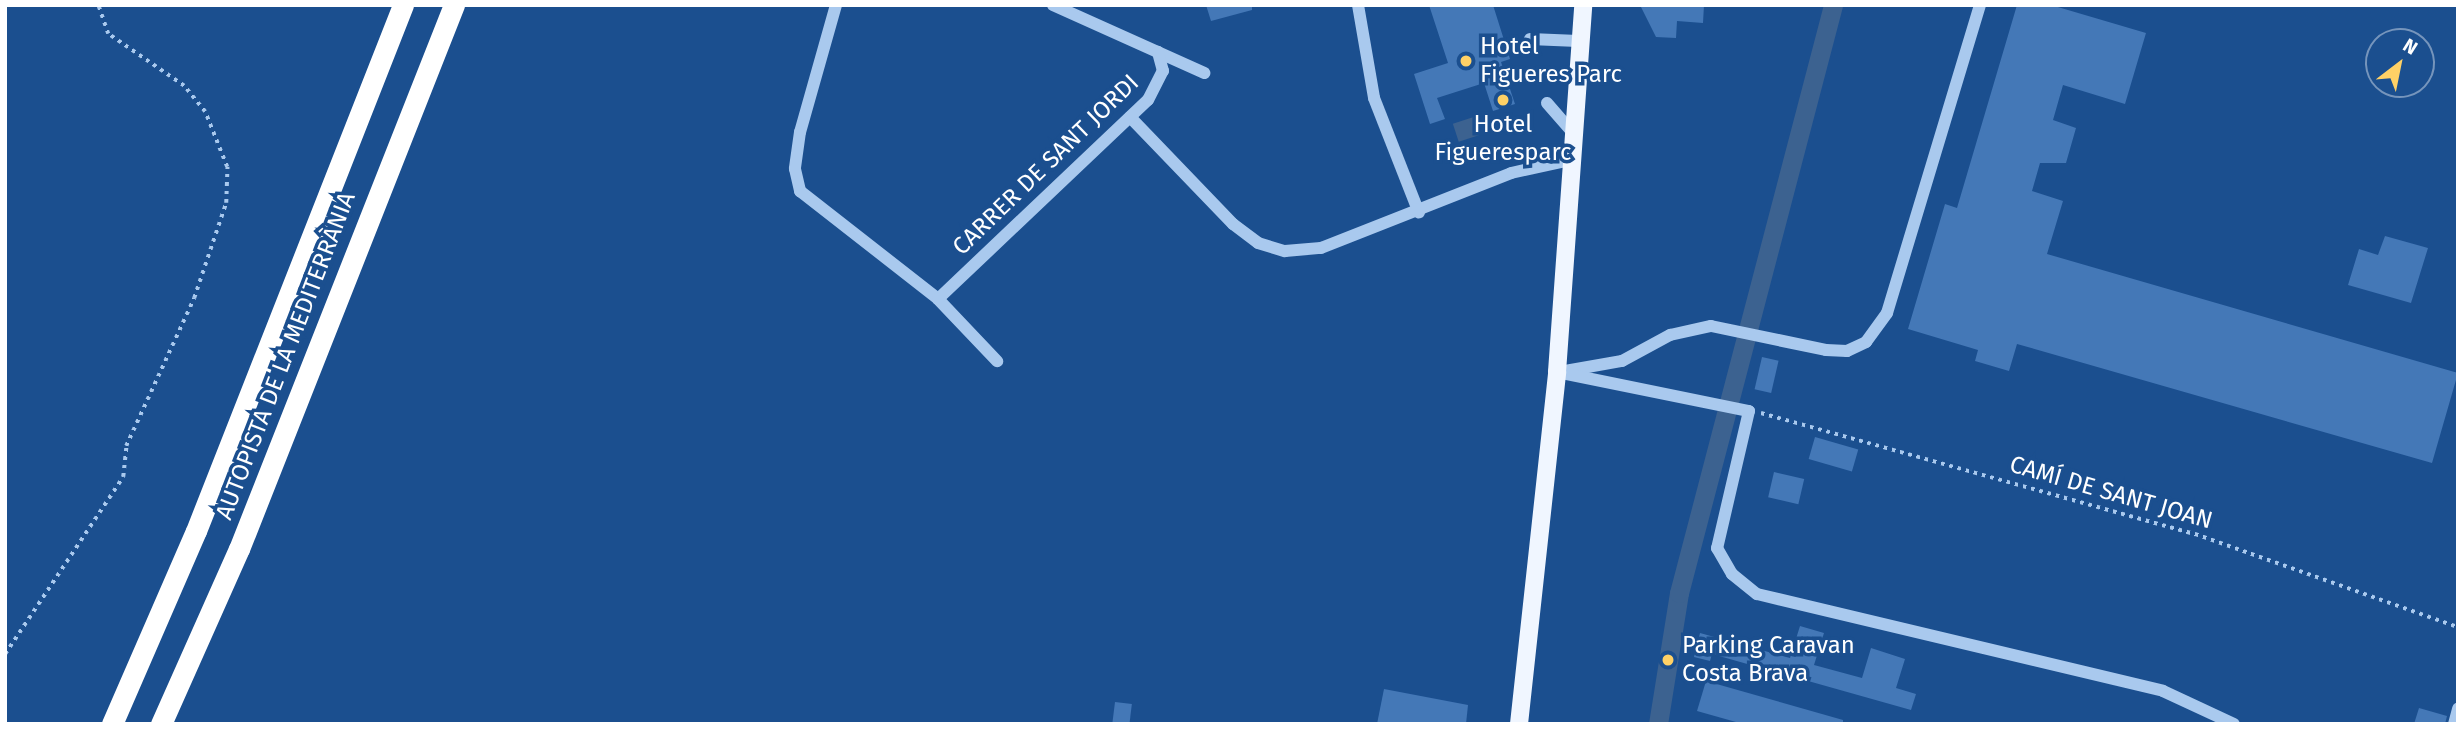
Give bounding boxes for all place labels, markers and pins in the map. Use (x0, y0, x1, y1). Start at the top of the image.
place label: Hotel Figueres Parc (1480, 33, 1622, 89)
marker: Hotel Figueres Parc (1458, 53, 1474, 69)
marker: Hotel Figueresparc (1495, 92, 1511, 108)
place label: Hotel Figueresparc (1435, 111, 1571, 167)
place label: Parking Caravan Costa Brava (1682, 632, 1855, 688)
marker: Parking Caravan Costa Brava (1660, 652, 1676, 668)

